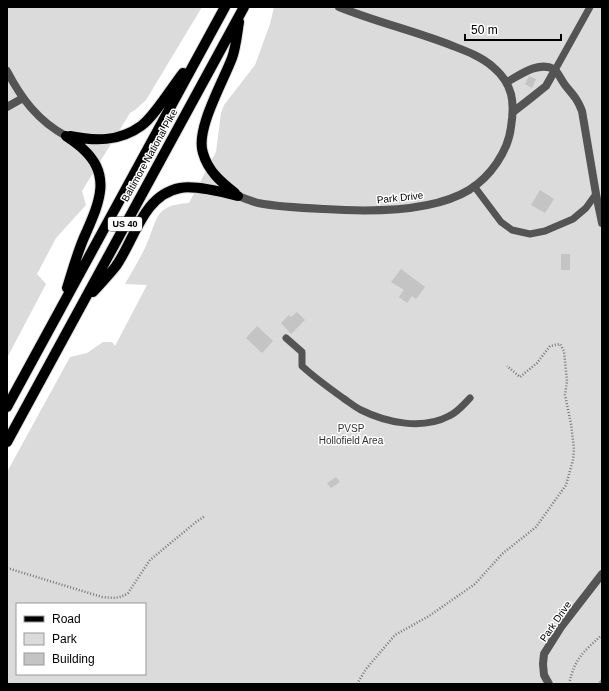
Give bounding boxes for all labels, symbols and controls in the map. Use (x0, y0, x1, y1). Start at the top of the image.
scale bar (465, 16, 561, 42)
text: 50 m (471, 23, 498, 37)
street label: Baltimore National Pike (119, 107, 180, 203)
street label: Park Drive (376, 190, 424, 205)
road number: US 40 (108, 217, 142, 231)
park label: PVSP Hollofield Area (319, 423, 384, 446)
street label: Park Drive (538, 599, 574, 644)
legend (16, 603, 146, 675)
text: Road (52, 612, 81, 626)
text: Park (52, 632, 78, 646)
text: Building (52, 652, 95, 666)

